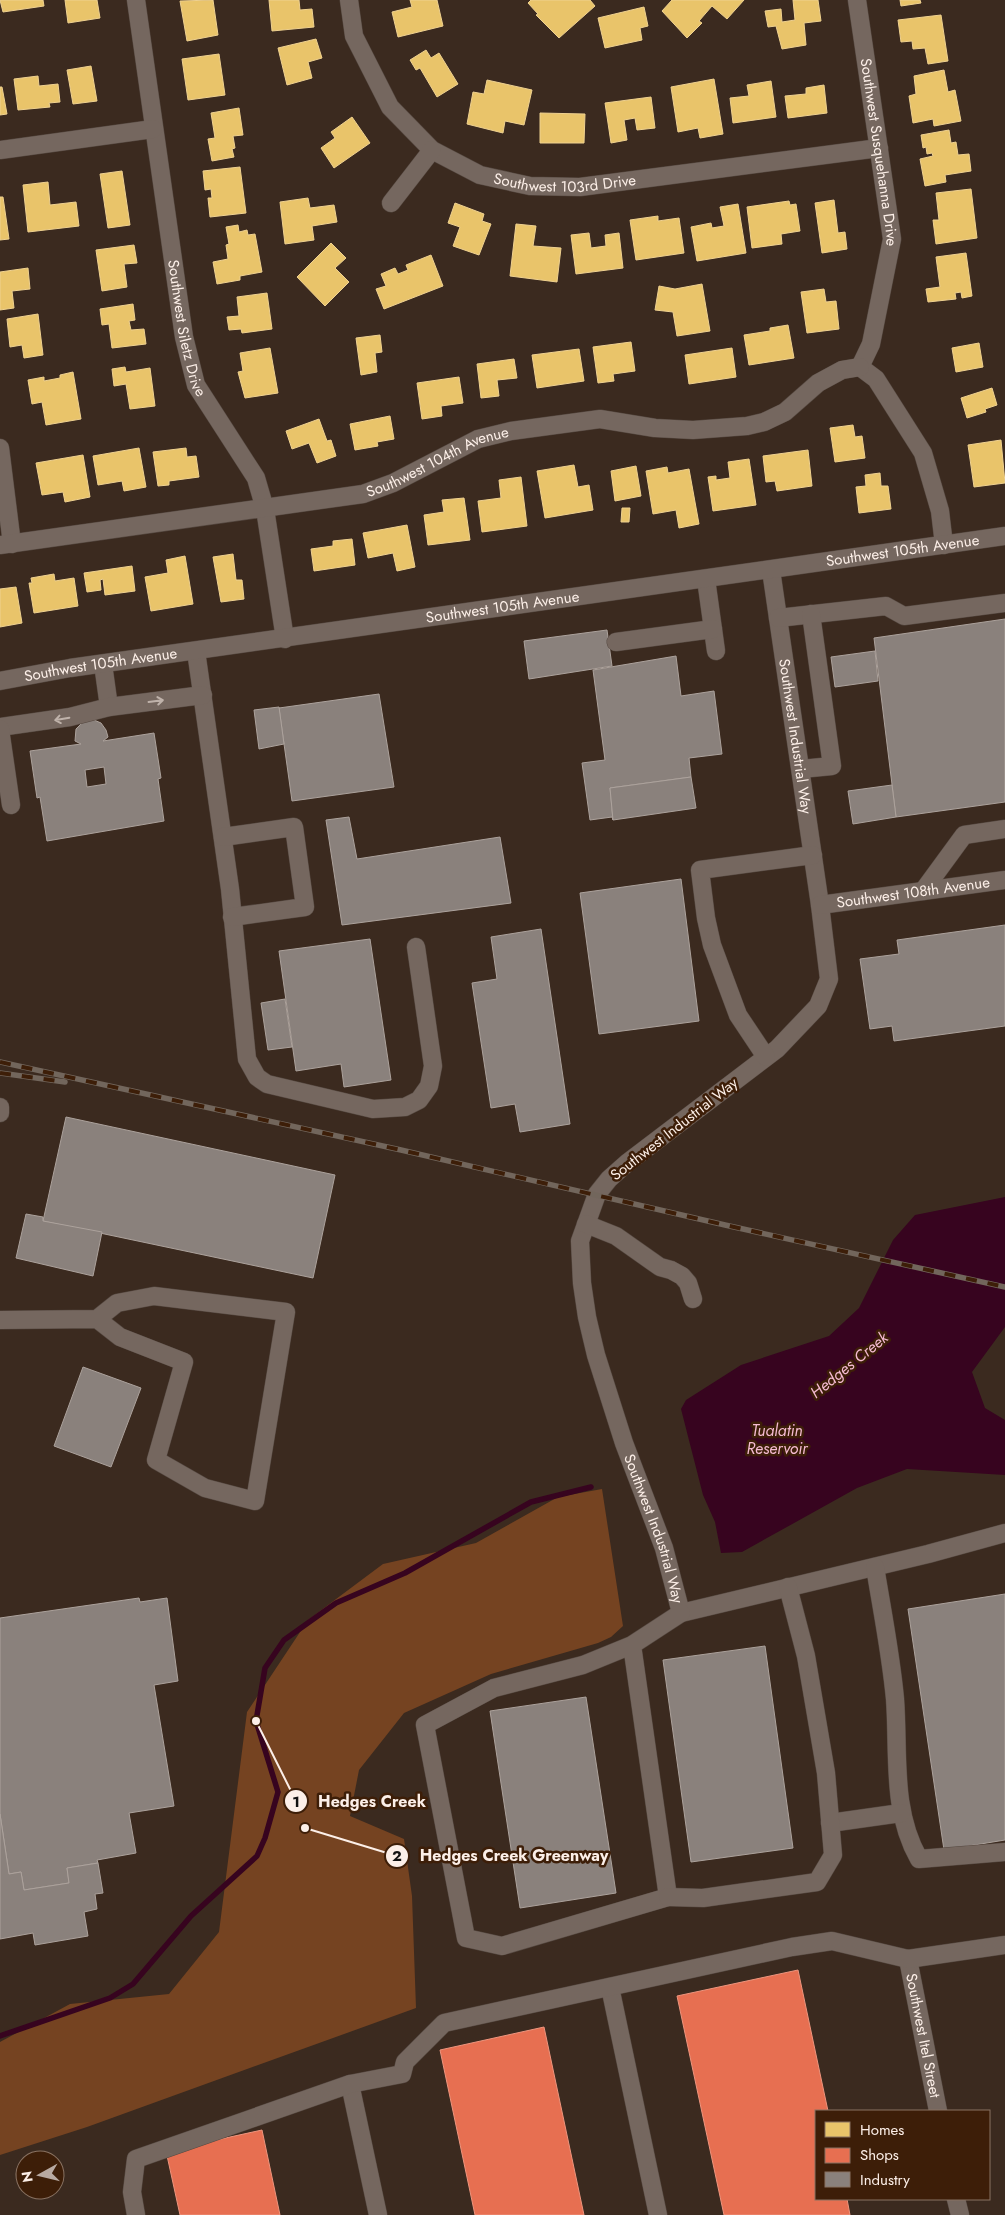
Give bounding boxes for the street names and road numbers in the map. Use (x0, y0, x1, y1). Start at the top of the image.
street label: Southwest Susquehanna Drive (855, 57, 903, 249)
street label: Southwest 103rd Drive (492, 167, 637, 198)
street label: Southwest Siletz Drive (162, 258, 212, 401)
street label: Southwest 104th Avenue (363, 421, 511, 503)
street label: Southwest 105th Avenue (824, 529, 981, 572)
street label: Southwest 105th Avenue (424, 585, 581, 629)
street label: Southwest 105th Avenue (22, 642, 179, 687)
street label: Southwest Industrial Way (773, 657, 818, 816)
street label: Southwest 108th Avenue (835, 871, 991, 914)
street label: Southwest Industrial Way (606, 1072, 743, 1186)
street label: Southwest Industrial Way (618, 1451, 689, 1606)
street label: Southwest Itel Street (900, 1971, 946, 2100)

